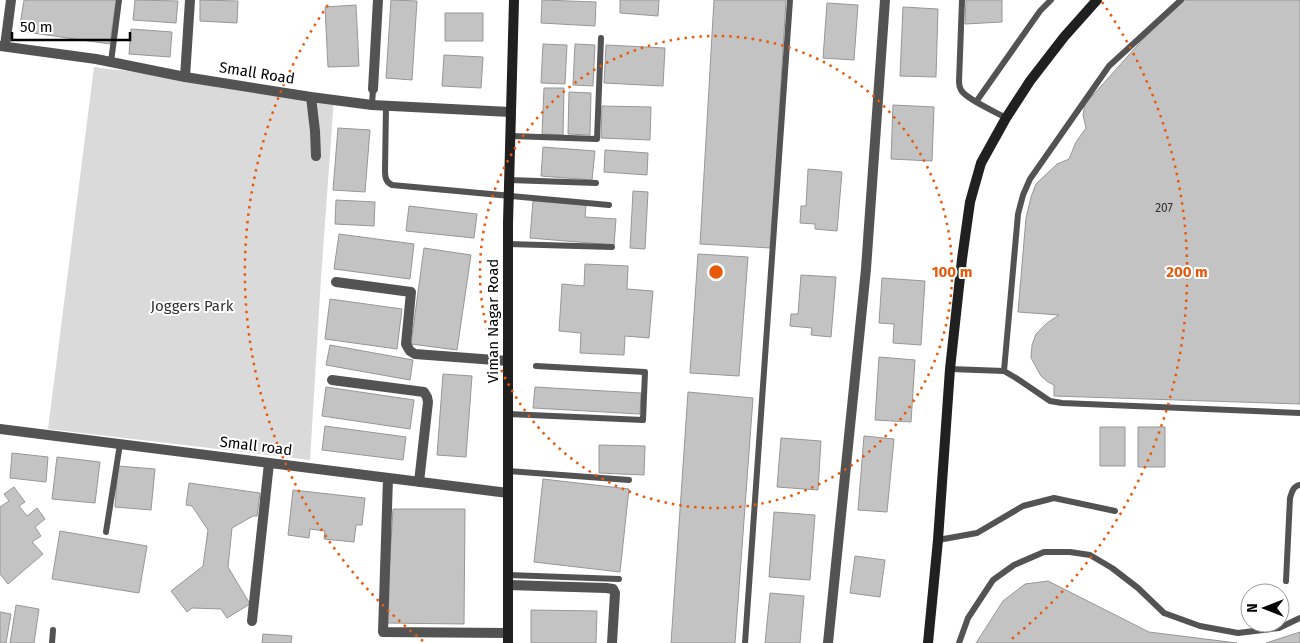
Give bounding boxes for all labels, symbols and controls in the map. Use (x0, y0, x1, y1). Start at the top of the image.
scale bar (12, 10, 130, 42)
text: 50 m (20, 18, 53, 36)
street label: Small Road (218, 58, 296, 88)
house number: 207 (1155, 201, 1173, 215)
street label: Viman Nagar Road (484, 259, 502, 383)
centre of rings (707, 263, 725, 281)
text: 100 m (932, 263, 972, 281)
text: 200 m (1166, 263, 1208, 281)
park label: Joggers Park (151, 297, 234, 315)
street label: Small road (219, 433, 293, 459)
north arrow (1240, 583, 1290, 633)
text: N (1244, 603, 1261, 613)

